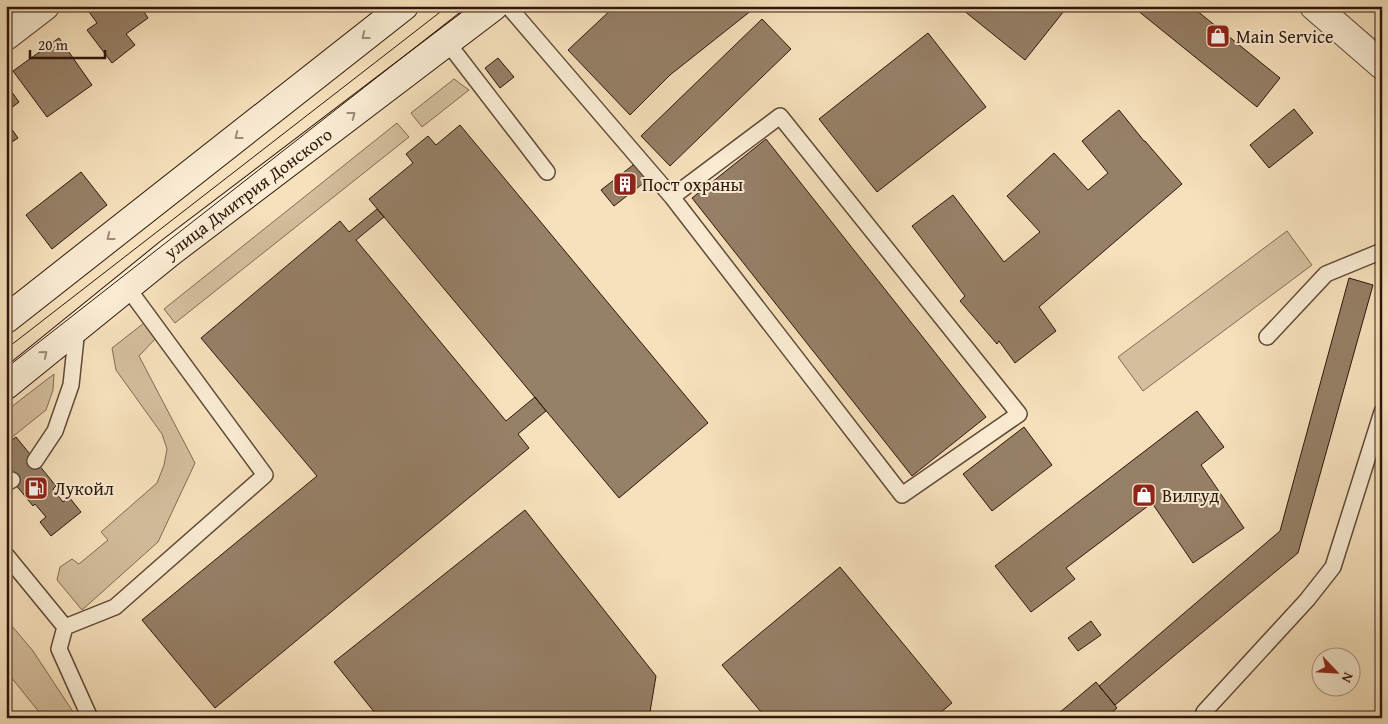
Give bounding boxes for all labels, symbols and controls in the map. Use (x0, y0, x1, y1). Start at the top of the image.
shop icon: Main Service (1205, 23, 1231, 49)
place label: Main Service (1236, 23, 1334, 50)
scale bar (30, 28, 105, 60)
one-way arrow (362, 30, 371, 39)
text: 20 m (38, 34, 69, 55)
one-way arrow (346, 112, 355, 120)
street label: улица Дмитрия Донского (157, 121, 338, 266)
one-way arrow (235, 131, 244, 139)
building icon: Пост охраны (612, 171, 638, 197)
place label: Пост охраны (642, 171, 743, 198)
one-way arrow (107, 232, 116, 240)
one-way arrow (38, 352, 47, 360)
fuel station icon: Лукойл (23, 475, 49, 501)
place label: Лукойл (54, 475, 114, 502)
shop icon: Вилгуд (1131, 482, 1157, 508)
place label: Вилгуд (1162, 482, 1220, 509)
north arrow (1310, 646, 1360, 696)
text: N (1336, 669, 1359, 687)

